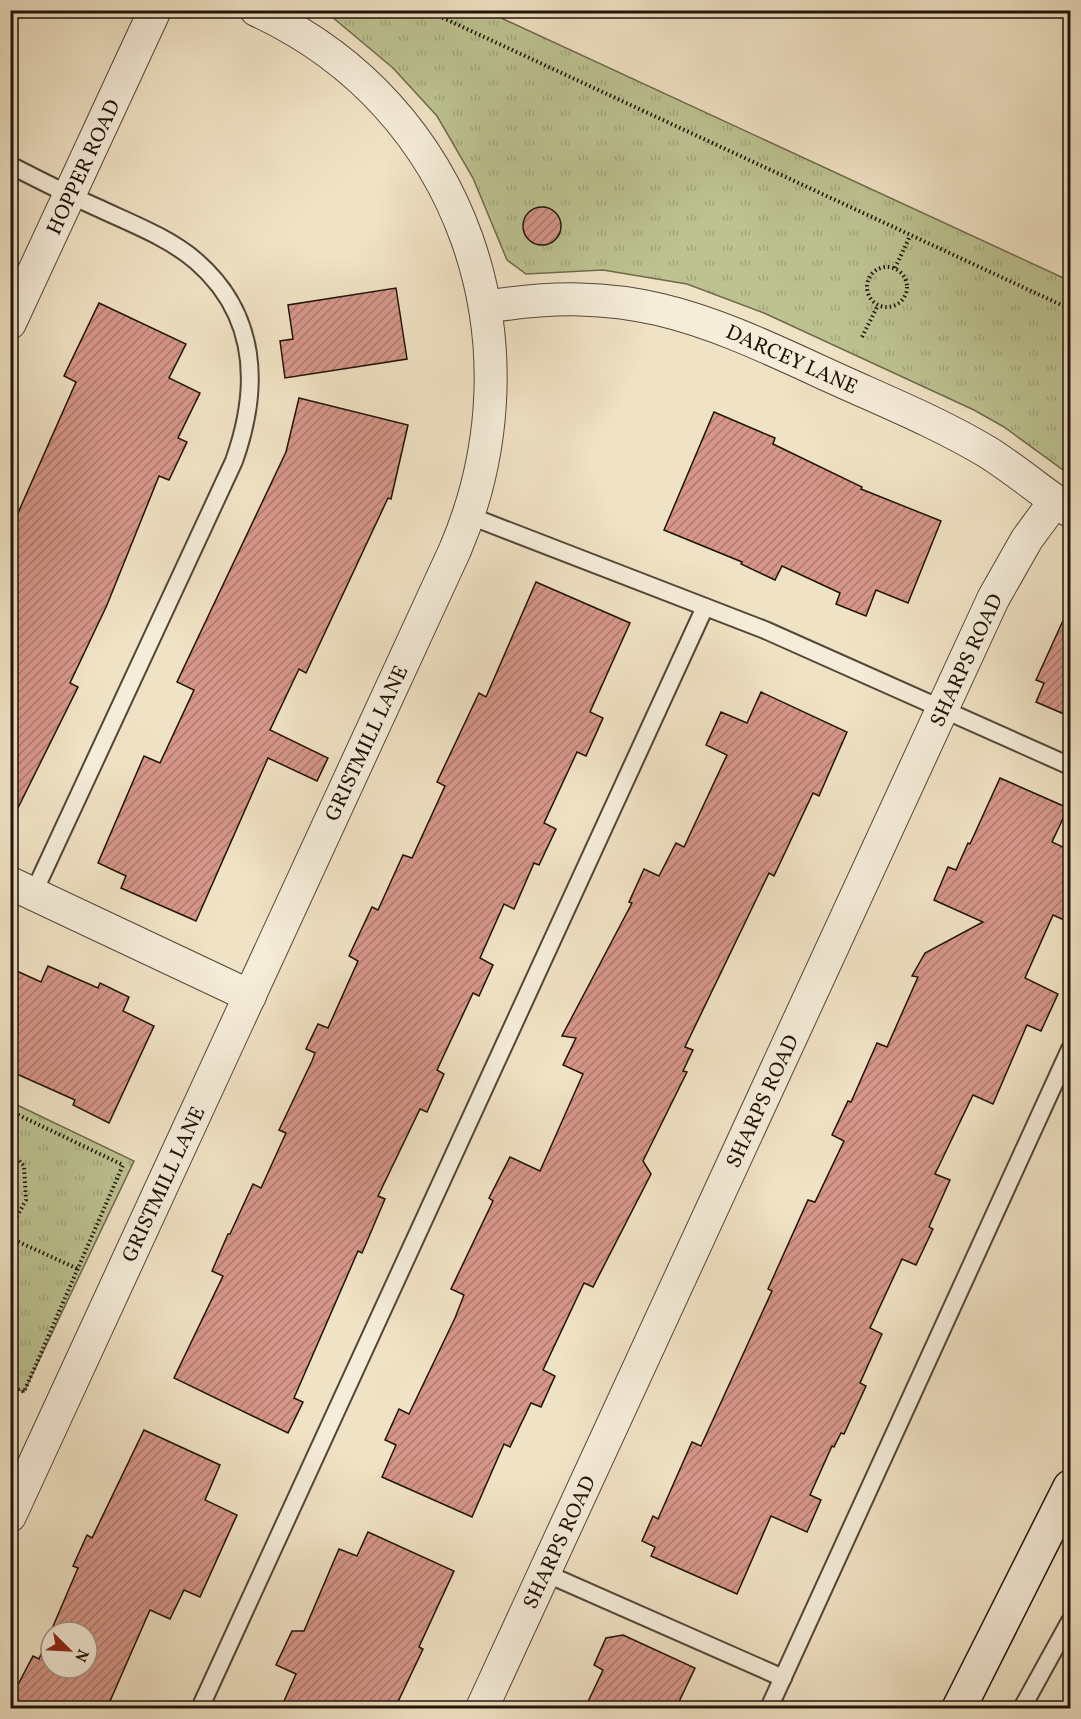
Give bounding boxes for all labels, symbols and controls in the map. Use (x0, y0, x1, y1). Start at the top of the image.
street label: HOPPER ROAD (40, 95, 128, 240)
street label: DARCEY LANE (721, 318, 862, 402)
street label: SHARPS ROAD (924, 589, 1011, 732)
street label: GRISTMILL LANE (319, 661, 416, 826)
street label: SHARPS ROAD (720, 1030, 807, 1173)
street label: GRISTMILL LANE (116, 1102, 213, 1267)
street label: SHARPS ROAD (517, 1471, 604, 1614)
north arrow (39, 1620, 99, 1680)
text: N (68, 1646, 93, 1665)

